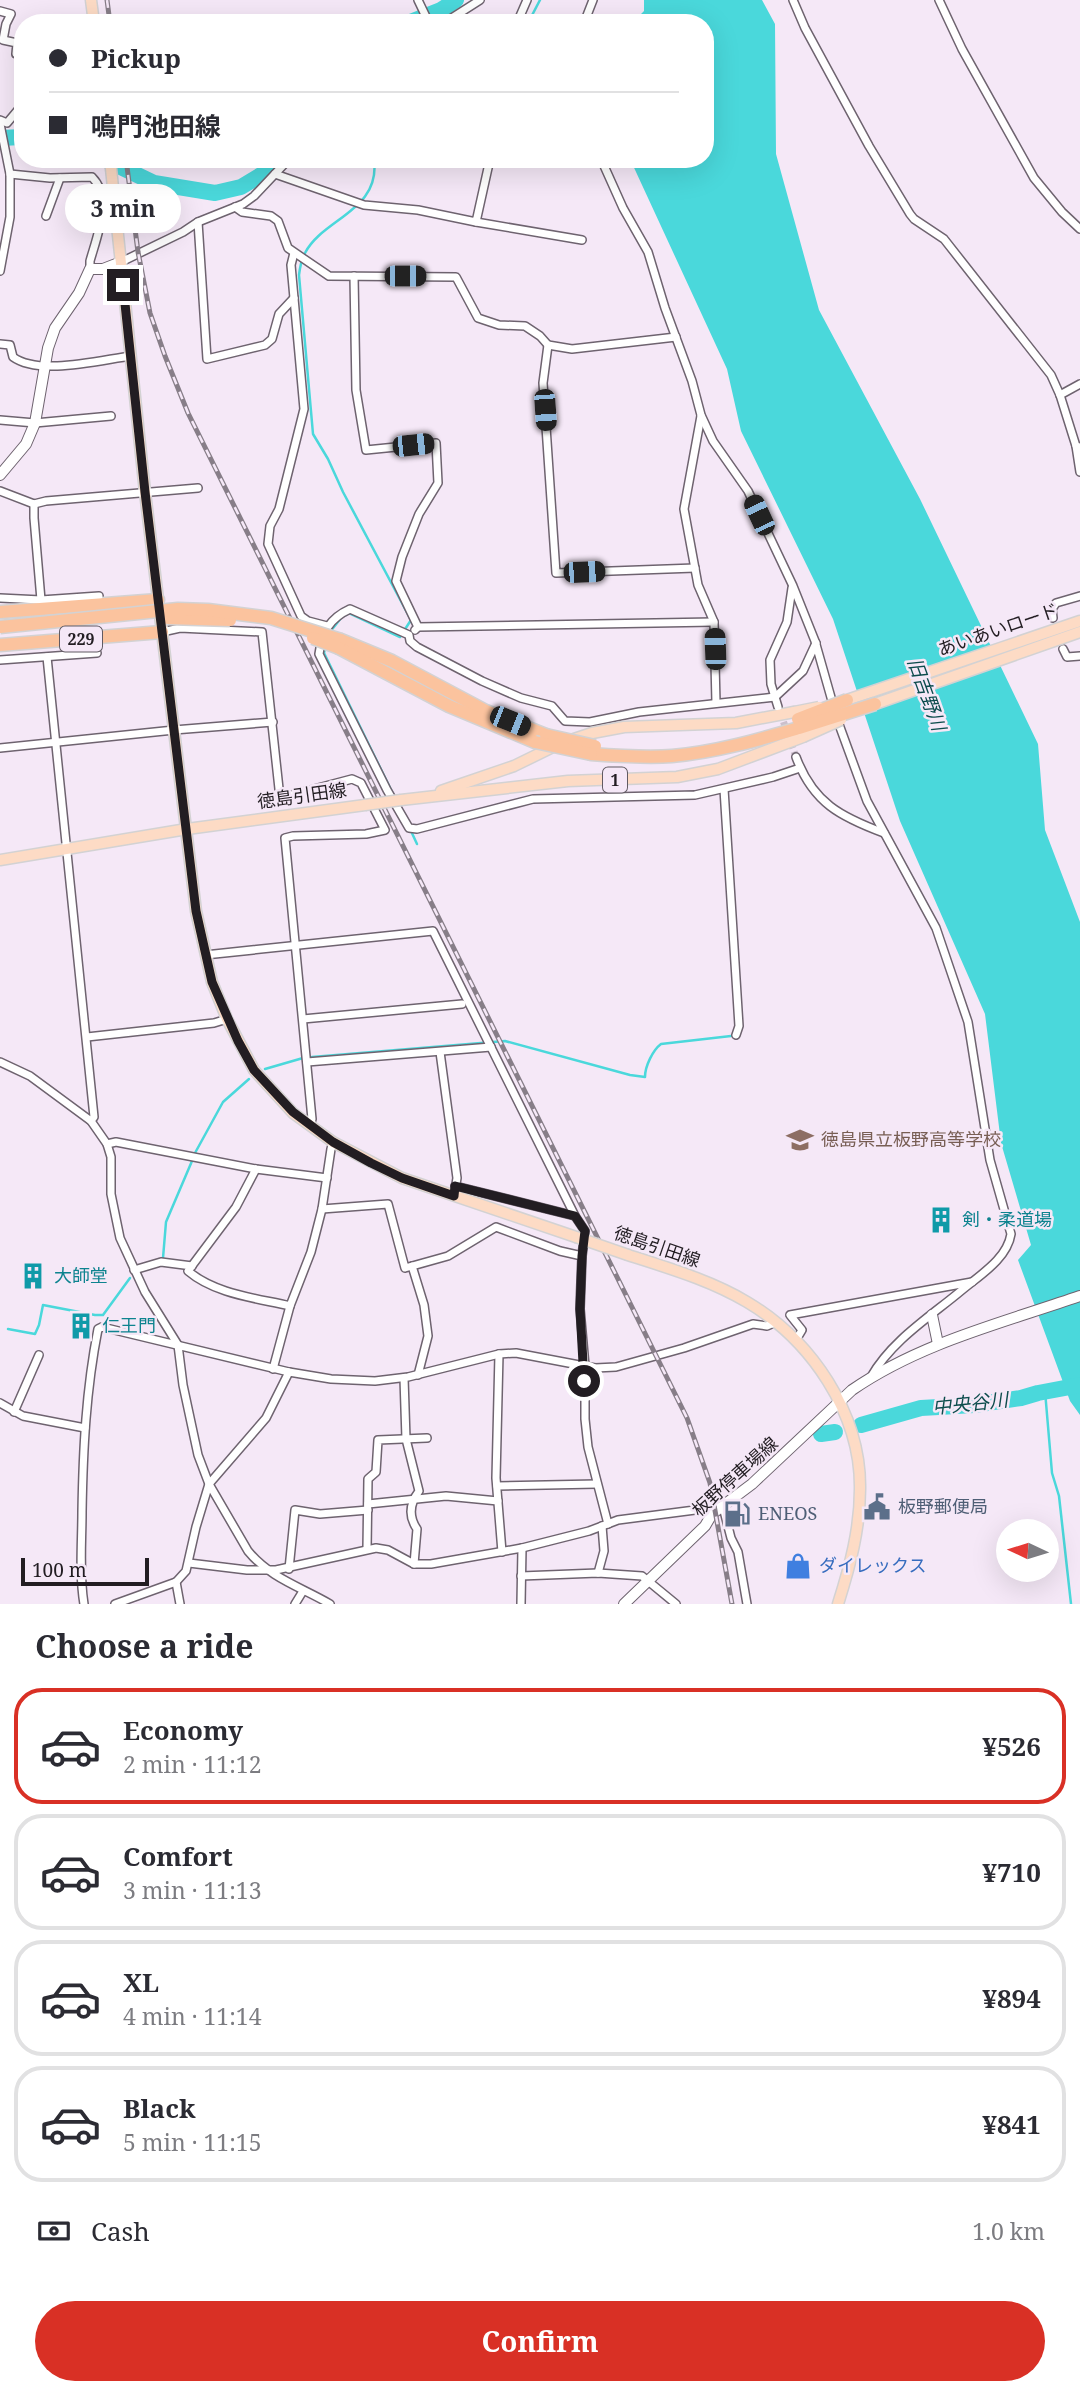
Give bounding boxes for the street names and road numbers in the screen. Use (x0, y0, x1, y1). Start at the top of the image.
street label: あいあいロード (934, 597, 1061, 661)
road number: 229 (60, 626, 102, 652)
road number: 1 (603, 768, 627, 792)
street label: 徳島引田線 (256, 777, 348, 813)
street label: 徳島引田線 (611, 1220, 704, 1272)
street label: 板野停車場線 (686, 1431, 782, 1521)

